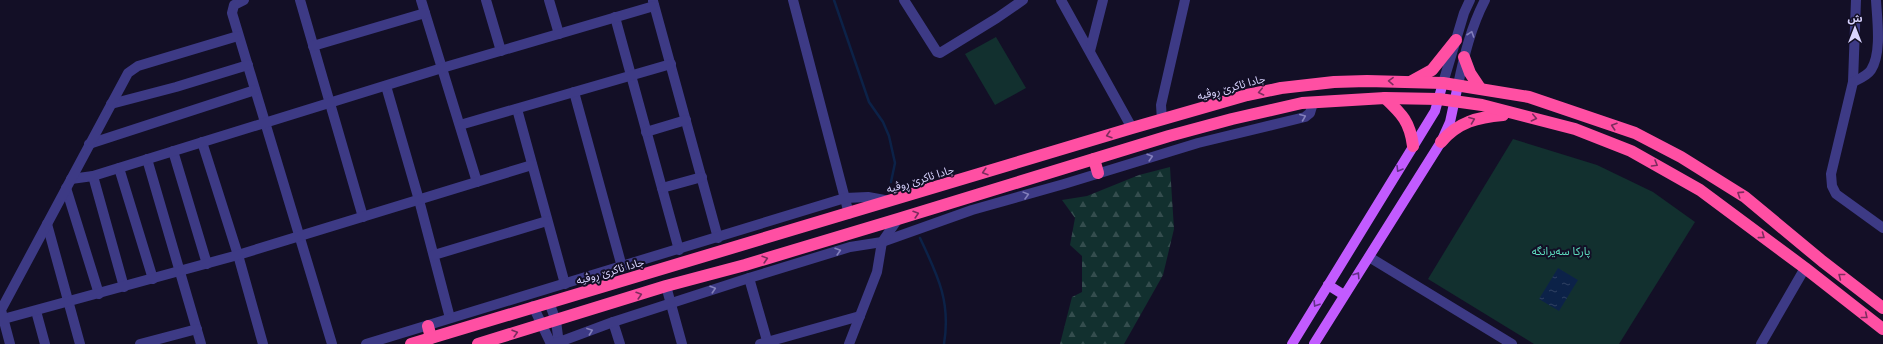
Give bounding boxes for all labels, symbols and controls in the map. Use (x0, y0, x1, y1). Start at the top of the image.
north arrow (1835, 8, 1875, 48)
text: ش (1847, 11, 1863, 25)
one-way arrow (1466, 31, 1475, 38)
street label: جادا ئاکرێ ڕوڤیە (1195, 71, 1268, 105)
one-way arrow (1388, 77, 1394, 85)
one-way arrow (1258, 88, 1264, 96)
one-way arrow (1299, 113, 1306, 121)
one-way arrow (1530, 114, 1537, 122)
one-way arrow (1469, 116, 1476, 124)
one-way arrow (1610, 122, 1617, 131)
one-way arrow (1106, 130, 1113, 139)
one-way arrow (1147, 154, 1154, 162)
one-way arrow (1651, 160, 1658, 167)
street label: جادا ئاکرێ ڕوڤیە (884, 162, 957, 198)
one-way arrow (1396, 165, 1404, 172)
one-way arrow (982, 167, 989, 176)
one-way arrow (1022, 191, 1029, 200)
one-way arrow (1737, 191, 1744, 199)
one-way arrow (912, 210, 919, 219)
one-way arrow (1758, 231, 1765, 238)
park label: پارکا سەیرانگه (1532, 244, 1590, 259)
one-way arrow (834, 247, 841, 256)
street label: جادا ئاکرێ ڕوڤیە (574, 254, 647, 290)
one-way arrow (761, 255, 768, 264)
one-way arrow (1352, 272, 1360, 279)
one-way arrow (1839, 273, 1846, 280)
one-way arrow (710, 285, 717, 294)
one-way arrow (636, 291, 643, 299)
one-way arrow (1314, 300, 1321, 307)
one-way arrow (1861, 311, 1868, 318)
one-way arrow (587, 327, 594, 335)
one-way arrow (512, 329, 519, 338)

